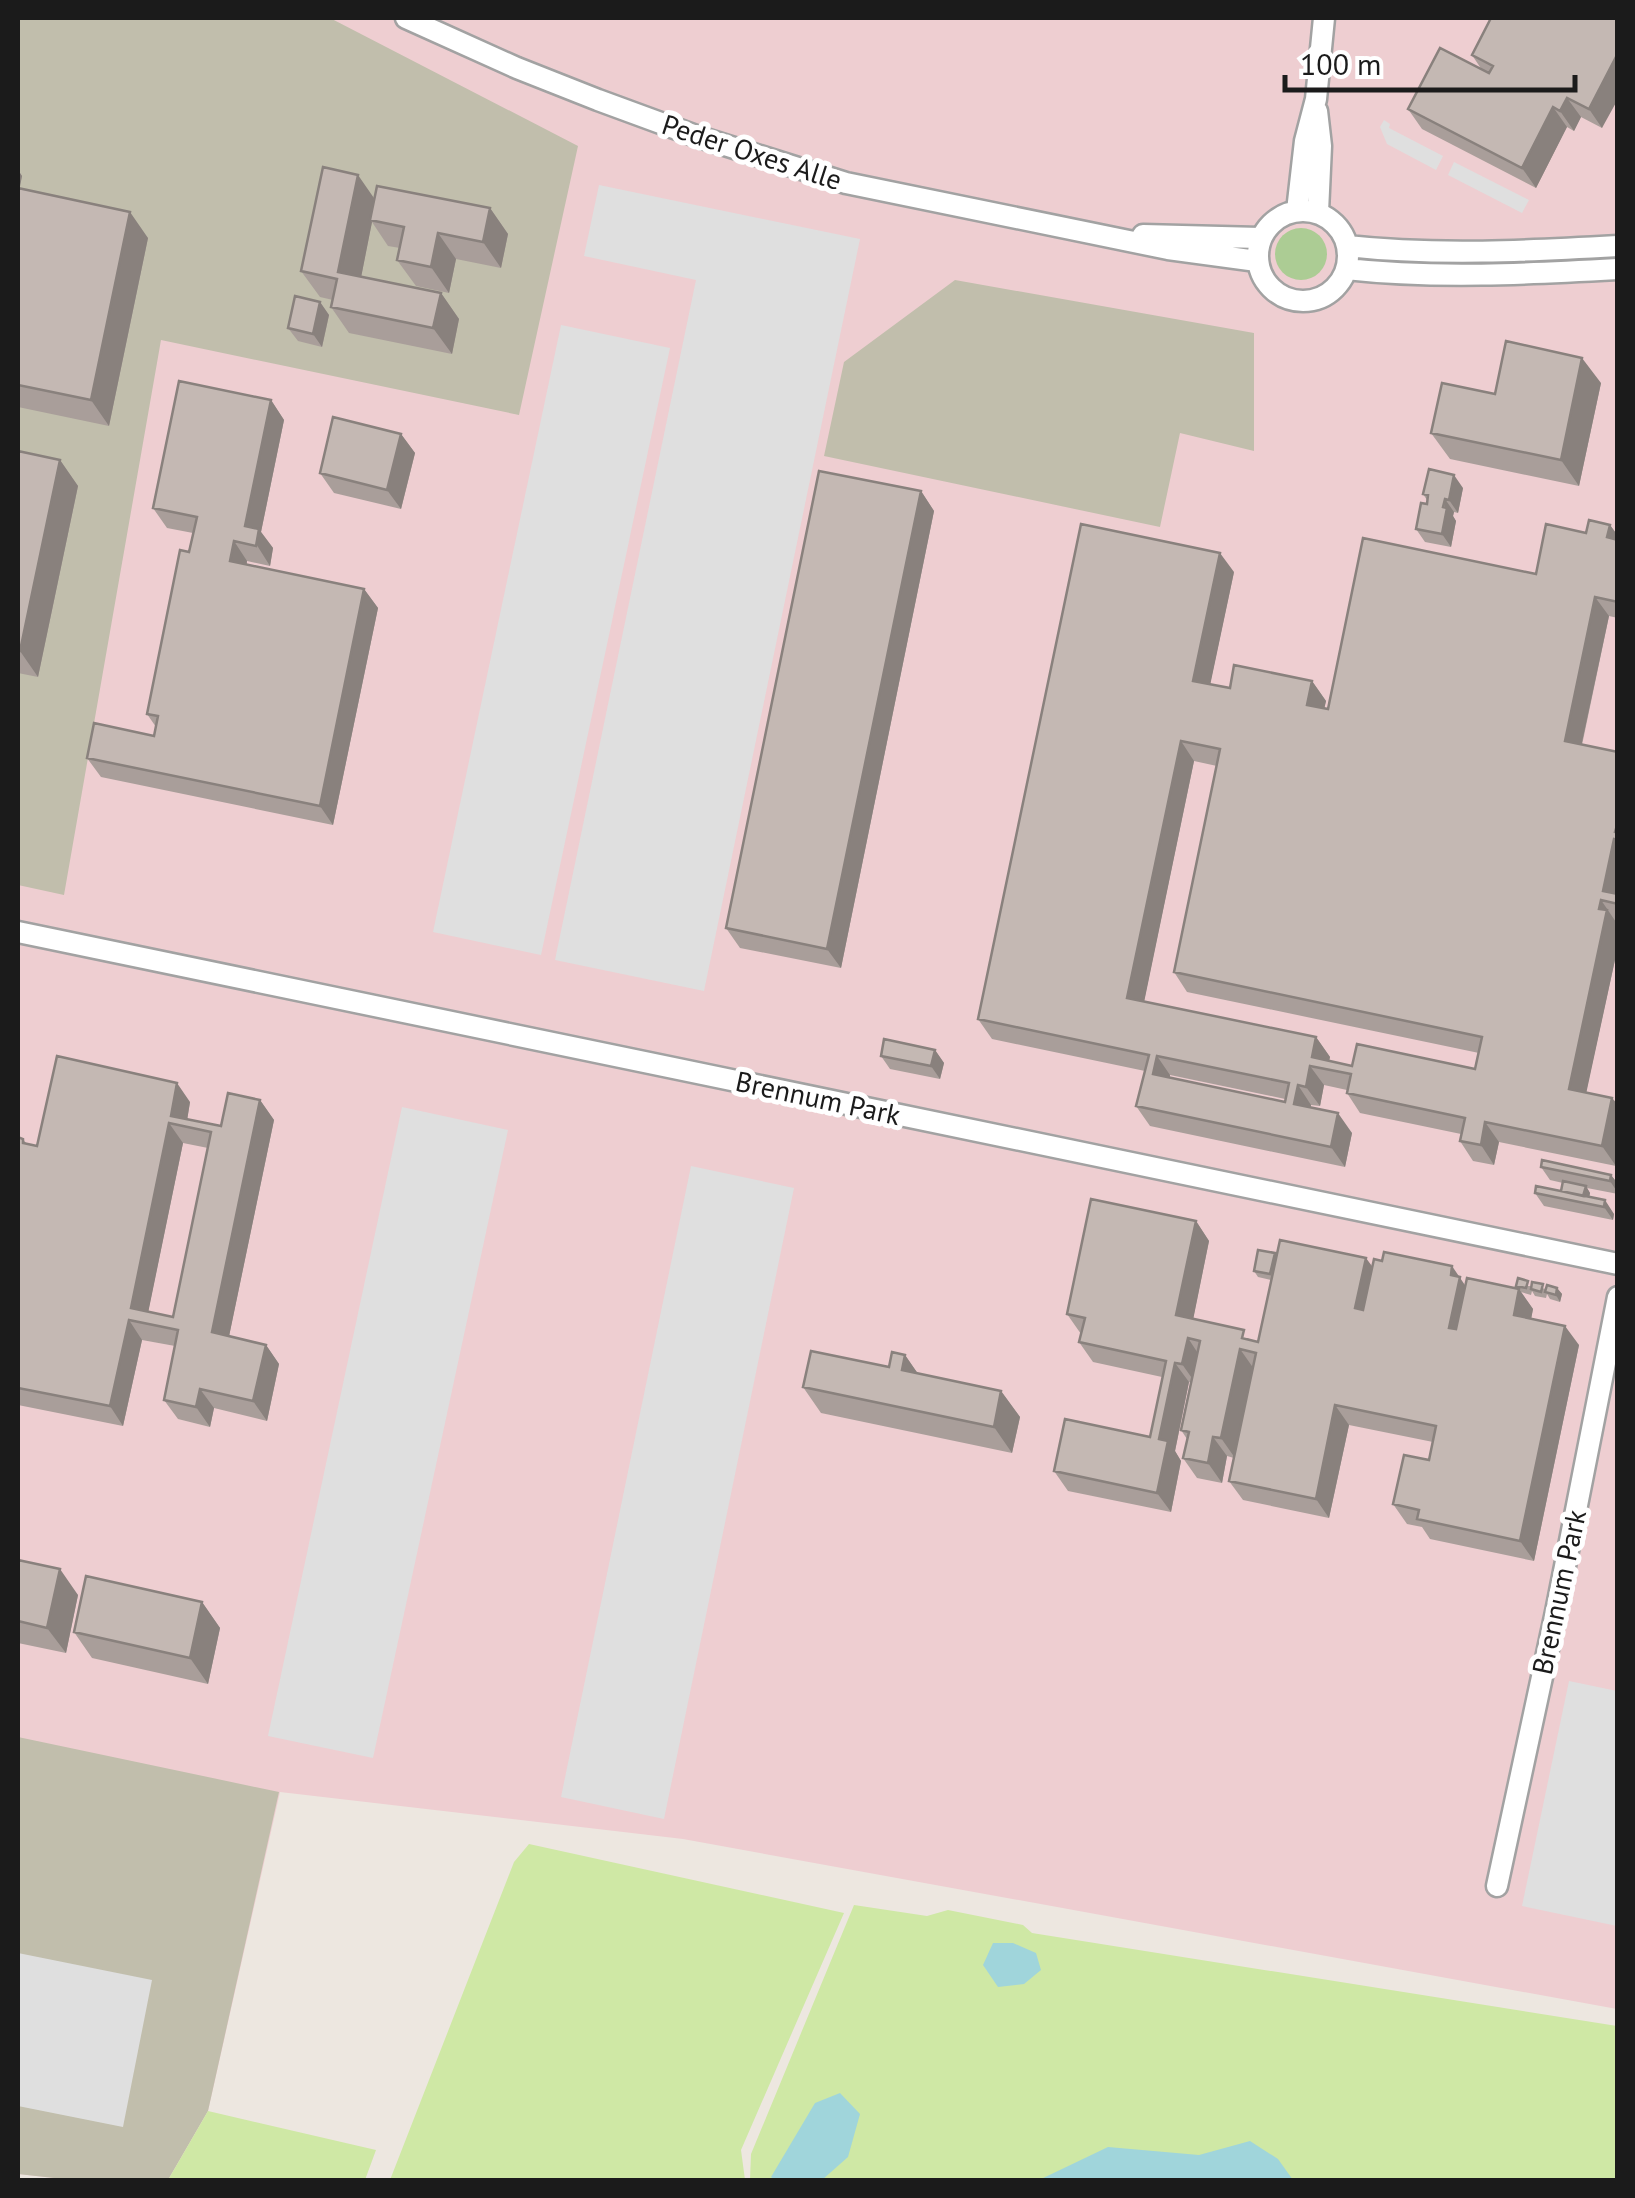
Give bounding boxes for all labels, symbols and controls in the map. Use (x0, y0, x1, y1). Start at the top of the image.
scale bar (1285, 30, 1575, 92)
text: 100 m (1300, 44, 1381, 83)
street label: Peder Oxes Alle (658, 105, 847, 198)
street label: Brennum Park (732, 1062, 904, 1133)
street label: Brennum Park (1523, 1506, 1594, 1678)

